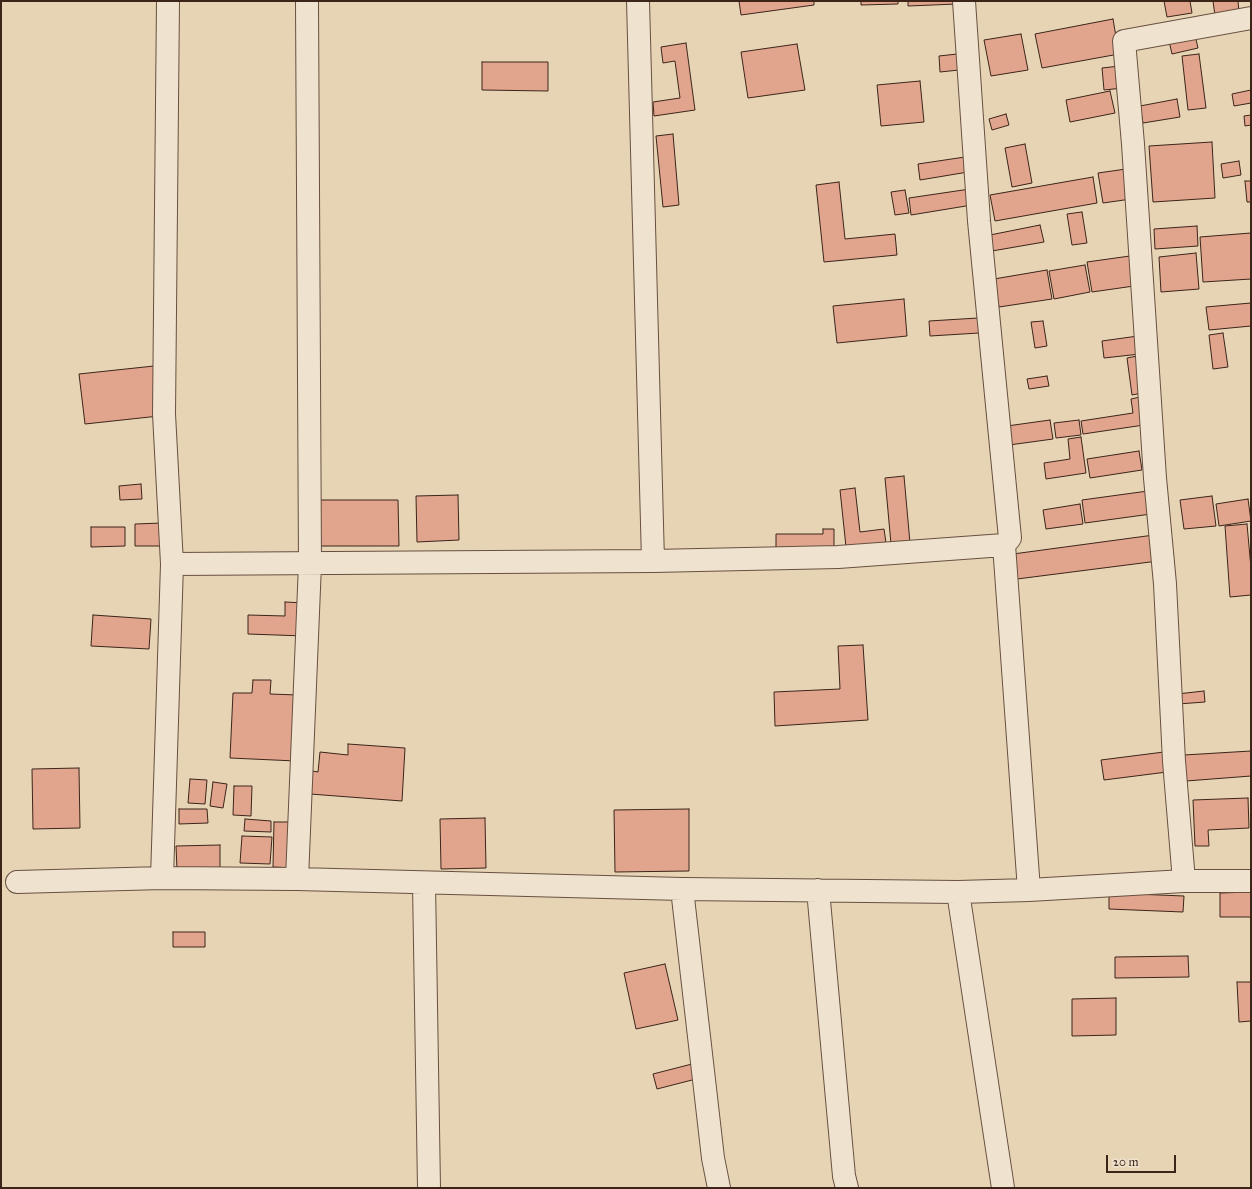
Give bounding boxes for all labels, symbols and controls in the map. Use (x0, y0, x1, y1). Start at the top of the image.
scale bar (1108, 1147, 1178, 1173)
text: 20 m (1113, 1155, 1139, 1169)

